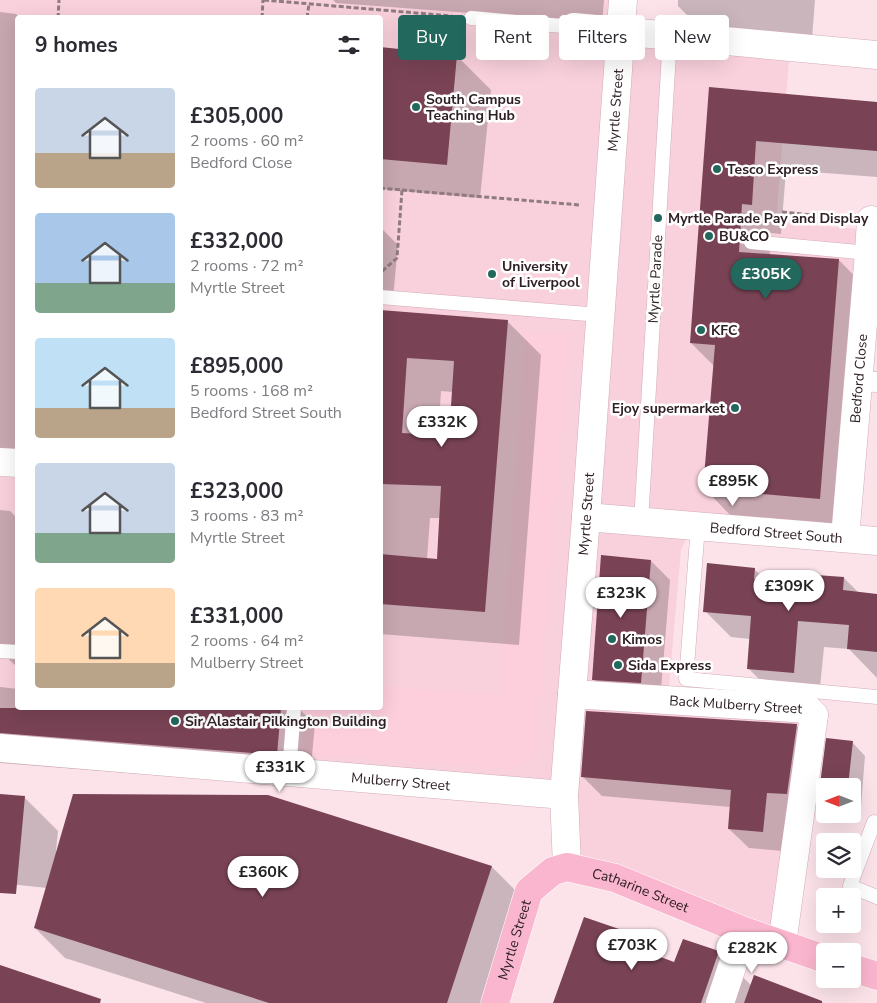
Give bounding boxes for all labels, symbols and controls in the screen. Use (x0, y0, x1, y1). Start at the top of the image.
chip: Buy (398, 15, 466, 60)
chip: Rent (476, 15, 549, 60)
chip: Filters (559, 15, 645, 60)
chip: New (655, 15, 729, 60)
text: 9 homes (35, 31, 118, 59)
icon: filters (335, 31, 363, 59)
street label: Myrtle Street (603, 68, 628, 152)
place label: South Campus Teaching Hub (426, 90, 521, 125)
marker: South Campus Teaching Hub (410, 101, 422, 113)
text: £305,000 (190, 102, 283, 130)
icon: home (75, 108, 135, 168)
text: 2 rooms · 60 m² (190, 130, 303, 152)
text: Bedford Close (190, 152, 292, 174)
place label: Tesco Express (727, 160, 819, 179)
marker: Tesco Express (711, 163, 723, 175)
place label: Myrtle Parade Pay and Display (668, 209, 869, 228)
marker: Myrtle Parade Pay and Display (652, 212, 664, 224)
text: £332,000 (190, 227, 283, 255)
place label: BU&CO (719, 227, 769, 246)
marker: BU&CO (703, 230, 715, 242)
icon: home (75, 233, 135, 293)
street label: Myrtle Parade (644, 234, 667, 324)
text: 2 rooms · 72 m² (190, 255, 303, 277)
place label: University of Liverpool (502, 257, 580, 292)
pin: £305K (731, 258, 801, 300)
text: £305K (741, 263, 791, 285)
marker: University of Liverpool (486, 268, 498, 280)
text: Myrtle Street (190, 277, 285, 299)
place label: KFC (711, 321, 738, 340)
marker: KFC (695, 324, 707, 336)
street label: Bedford Close (846, 333, 872, 424)
text: £895,000 (190, 352, 283, 380)
icon: home (75, 358, 135, 418)
text: 5 rooms · 168 m² (190, 380, 313, 402)
place label: Ejoy supermarket (612, 399, 726, 418)
text: Bedford Street South (190, 402, 342, 424)
marker: Ejoy supermarket (729, 402, 741, 414)
pin: £332K (407, 406, 477, 448)
text: £332K (417, 411, 467, 433)
pin: £895K (698, 464, 768, 507)
text: £895K (708, 470, 758, 492)
street label: Myrtle Street (574, 472, 599, 556)
text: £323,000 (190, 477, 283, 505)
icon: home (75, 483, 135, 543)
text: 3 rooms · 83 m² (190, 505, 303, 527)
street label: Bedford Street South (709, 518, 843, 548)
text: Myrtle Street (190, 527, 285, 549)
pin: £309K (754, 570, 824, 612)
text: £309K (764, 575, 814, 597)
pin: £323K (586, 576, 656, 619)
text: £323K (596, 582, 646, 604)
text: £331,000 (190, 602, 283, 630)
icon: home (75, 608, 135, 668)
text: 2 rooms · 64 m² (190, 630, 303, 652)
place label: Kimos (622, 630, 662, 649)
marker: Kimos (606, 633, 618, 645)
text: Mulberry Street (190, 652, 303, 674)
place label: Sida Express (628, 656, 711, 675)
marker: Sida Express (612, 659, 624, 671)
street label: Back Mulberry Street (669, 691, 803, 719)
place label: Sir Alastair Pilkington Building (185, 712, 386, 731)
marker: Sir Alastair Pilkington Building (169, 715, 181, 727)
pin: £331K (245, 750, 315, 793)
text: £331K (255, 756, 305, 778)
street label: Mulberry Street (350, 768, 451, 795)
north arrow (816, 778, 861, 822)
map controls (816, 778, 861, 988)
button: layers (816, 833, 861, 878)
pin: £360K (228, 856, 298, 898)
text: £360K (238, 861, 288, 883)
street label: Catharine Street (590, 864, 692, 917)
button: + (816, 888, 861, 933)
street label: Myrtle Street (494, 897, 536, 982)
pin: £703K (597, 928, 667, 971)
pin: £282K (717, 932, 787, 974)
text: £703K (607, 934, 657, 956)
text: £282K (727, 937, 777, 959)
button: − (816, 943, 861, 988)

